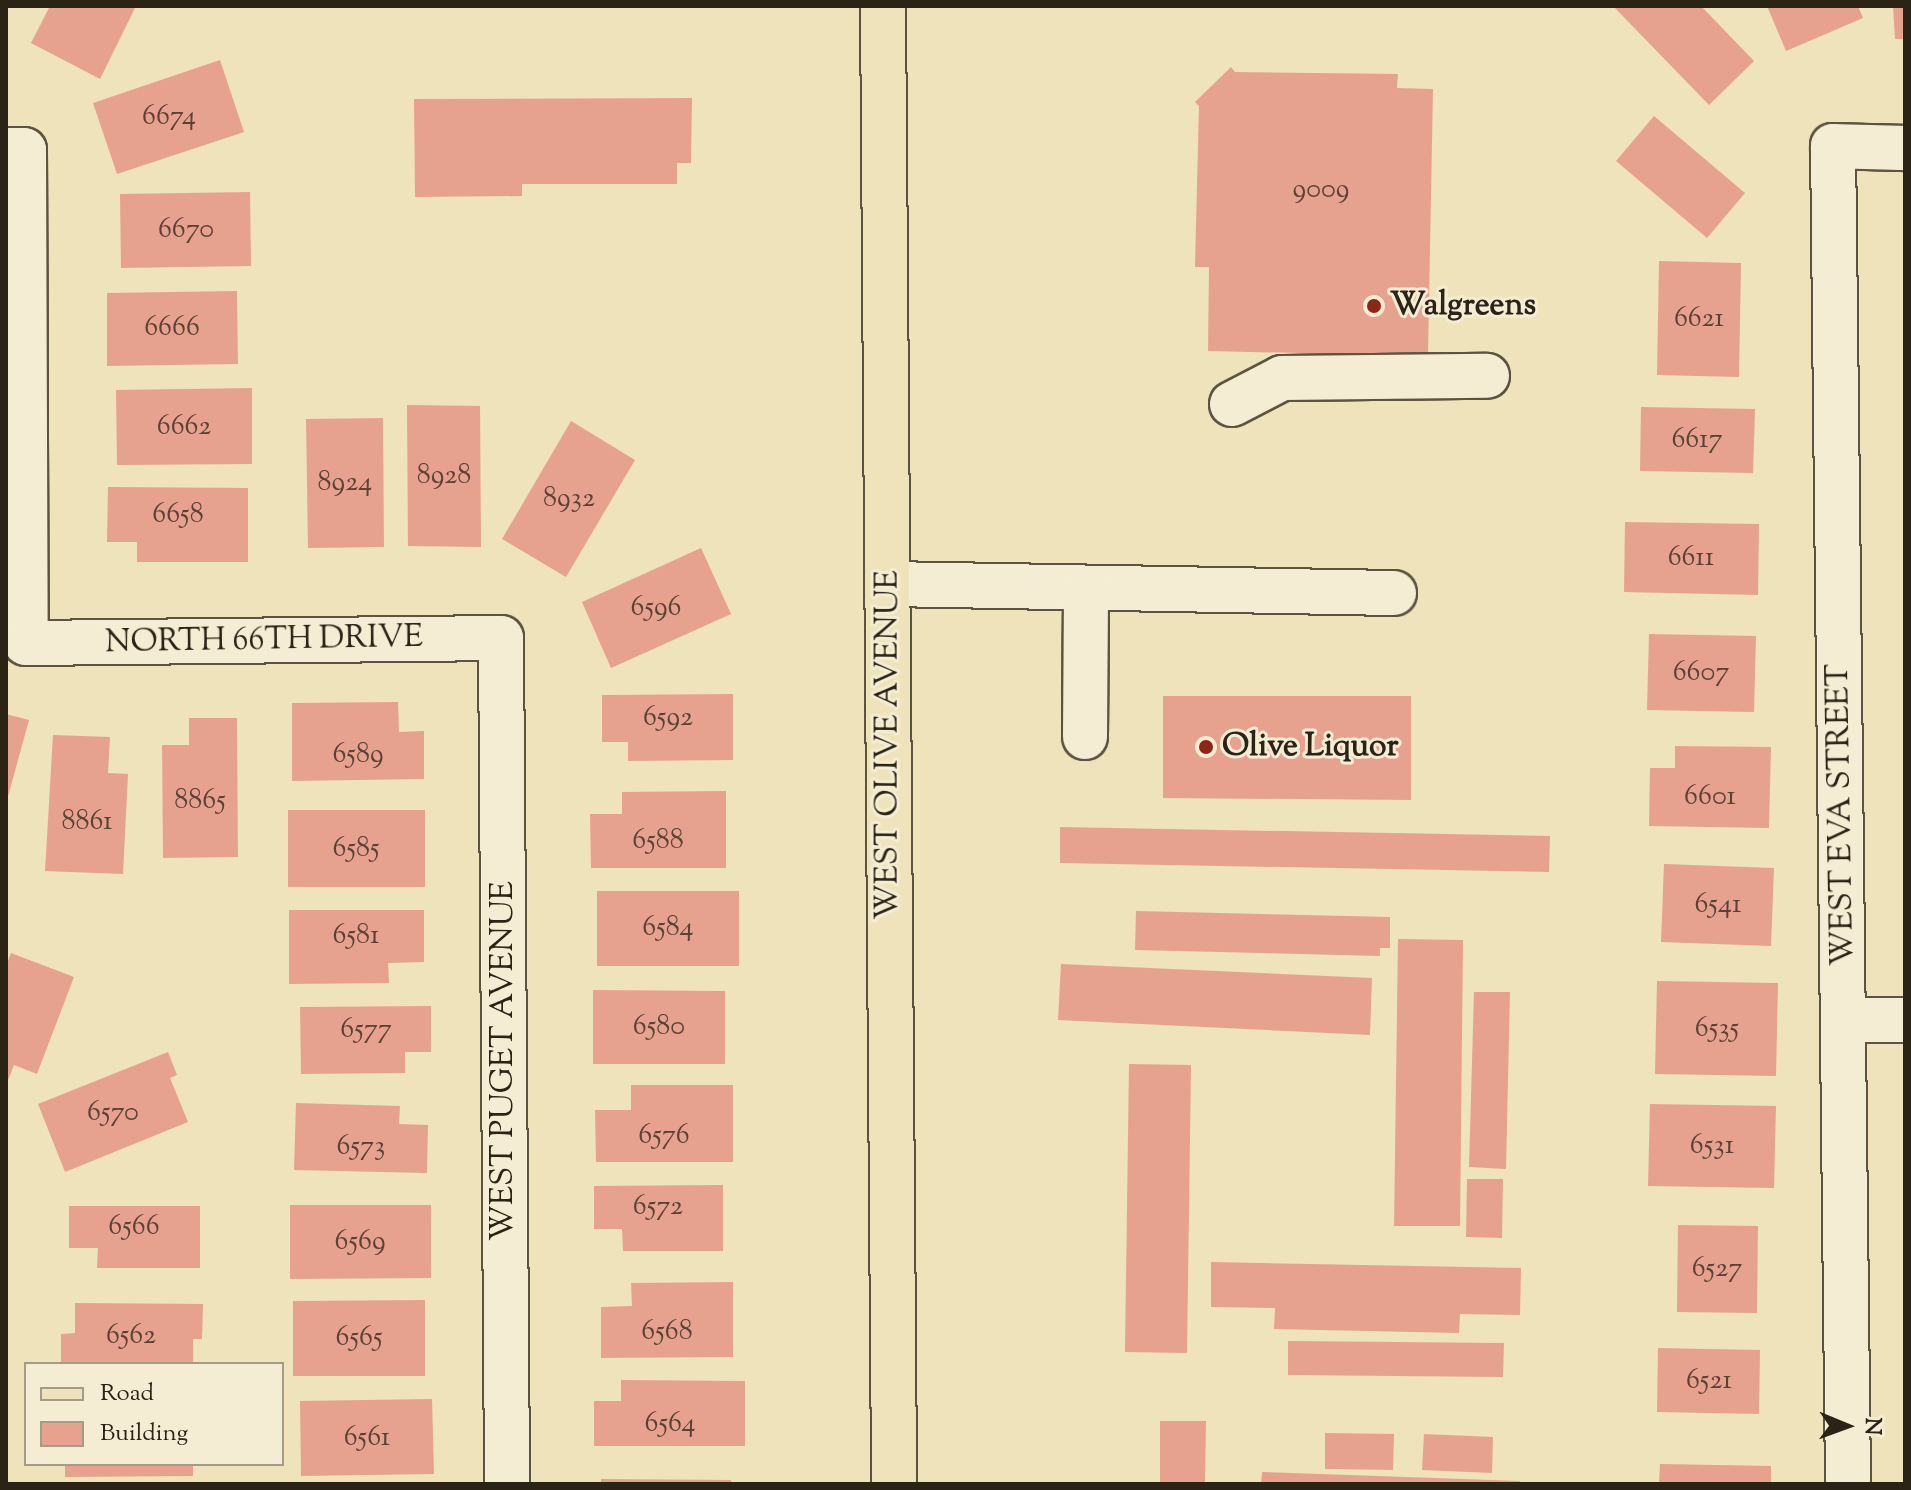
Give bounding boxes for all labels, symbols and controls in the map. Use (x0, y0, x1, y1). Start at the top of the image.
house number: 6674 (142, 100, 196, 134)
house number: 9009 (1293, 173, 1349, 207)
house number: 6670 (158, 213, 214, 247)
place label: Walgreens (1390, 287, 1536, 325)
marker: Walgreens (1365, 297, 1383, 315)
house number: 6621 (1674, 302, 1724, 336)
house number: 6666 (144, 311, 200, 345)
house number: 6662 (157, 410, 211, 444)
house number: 6617 (1671, 423, 1723, 457)
house number: 8928 (417, 459, 471, 493)
house number: 8924 (318, 466, 372, 500)
house number: 8932 (543, 482, 595, 516)
house number: 6658 (152, 498, 204, 532)
house number: 6611 (1668, 541, 1714, 575)
street label: WEST OLIVE AVENUE (870, 570, 908, 920)
house number: 6596 (630, 591, 682, 625)
street label: NORTH 66TH DRIVE (105, 619, 423, 663)
house number: 6607 (1673, 656, 1729, 690)
street label: WEST EVA STREET (1820, 664, 1864, 966)
house number: 6592 (643, 701, 693, 735)
place label: Olive Liquor (1222, 728, 1398, 766)
house number: 6589 (332, 738, 384, 772)
marker: Olive Liquor (1197, 738, 1215, 756)
house number: 6601 (1684, 780, 1736, 814)
house number: 8865 (174, 784, 226, 818)
house number: 8861 (61, 805, 113, 839)
house number: 6588 (632, 824, 684, 858)
house number: 6585 (332, 832, 380, 866)
street label: WEST PUGET AVENUE (485, 881, 523, 1241)
house number: 6541 (1694, 888, 1742, 922)
house number: 6584 (642, 911, 694, 945)
house number: 6581 (332, 919, 380, 953)
house number: 6580 (633, 1010, 685, 1044)
house number: 6535 (1695, 1012, 1739, 1046)
house number: 6577 (340, 1013, 392, 1047)
house number: 6570 (87, 1096, 139, 1130)
house number: 6576 (638, 1119, 690, 1153)
house number: 6531 (1690, 1129, 1734, 1163)
house number: 6573 (337, 1130, 385, 1164)
house number: 6572 (633, 1190, 683, 1224)
house number: 6566 (108, 1210, 160, 1244)
house number: 6569 (334, 1225, 386, 1259)
house number: 6527 (1692, 1252, 1742, 1286)
house number: 6568 (641, 1315, 693, 1349)
house number: 6562 (106, 1319, 156, 1353)
house number: 6565 (336, 1321, 382, 1355)
legend (24, 1362, 284, 1466)
house number: 6521 (1686, 1364, 1732, 1398)
text: Road (100, 1377, 154, 1411)
north arrow (1807, 1386, 1887, 1466)
house number: 6564 (645, 1407, 695, 1441)
text: Building (100, 1417, 188, 1451)
text: N (1855, 1417, 1887, 1435)
house number: 6561 (344, 1421, 390, 1455)

